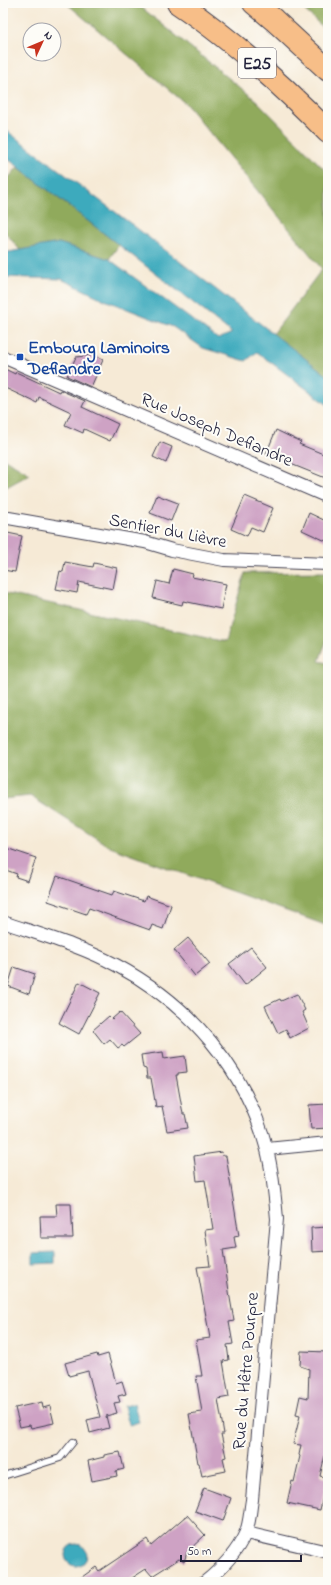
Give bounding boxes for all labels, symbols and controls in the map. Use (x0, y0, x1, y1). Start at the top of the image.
north arrow (22, 22, 62, 62)
text: N (40, 28, 57, 44)
road number: E25 (238, 48, 276, 78)
place label: Embourg Laminoirs Deflandre (27, 336, 170, 383)
marker: Embourg Laminoirs Deflandre (15, 352, 25, 362)
street label: Rue Joseph Deflandre (136, 387, 297, 475)
street label: Sentier du Lièvre (107, 508, 230, 556)
street label: Rue du Hêtre Pourpre (227, 1290, 267, 1451)
scale bar (181, 1537, 301, 1563)
text: 50 m (187, 1543, 211, 1561)

